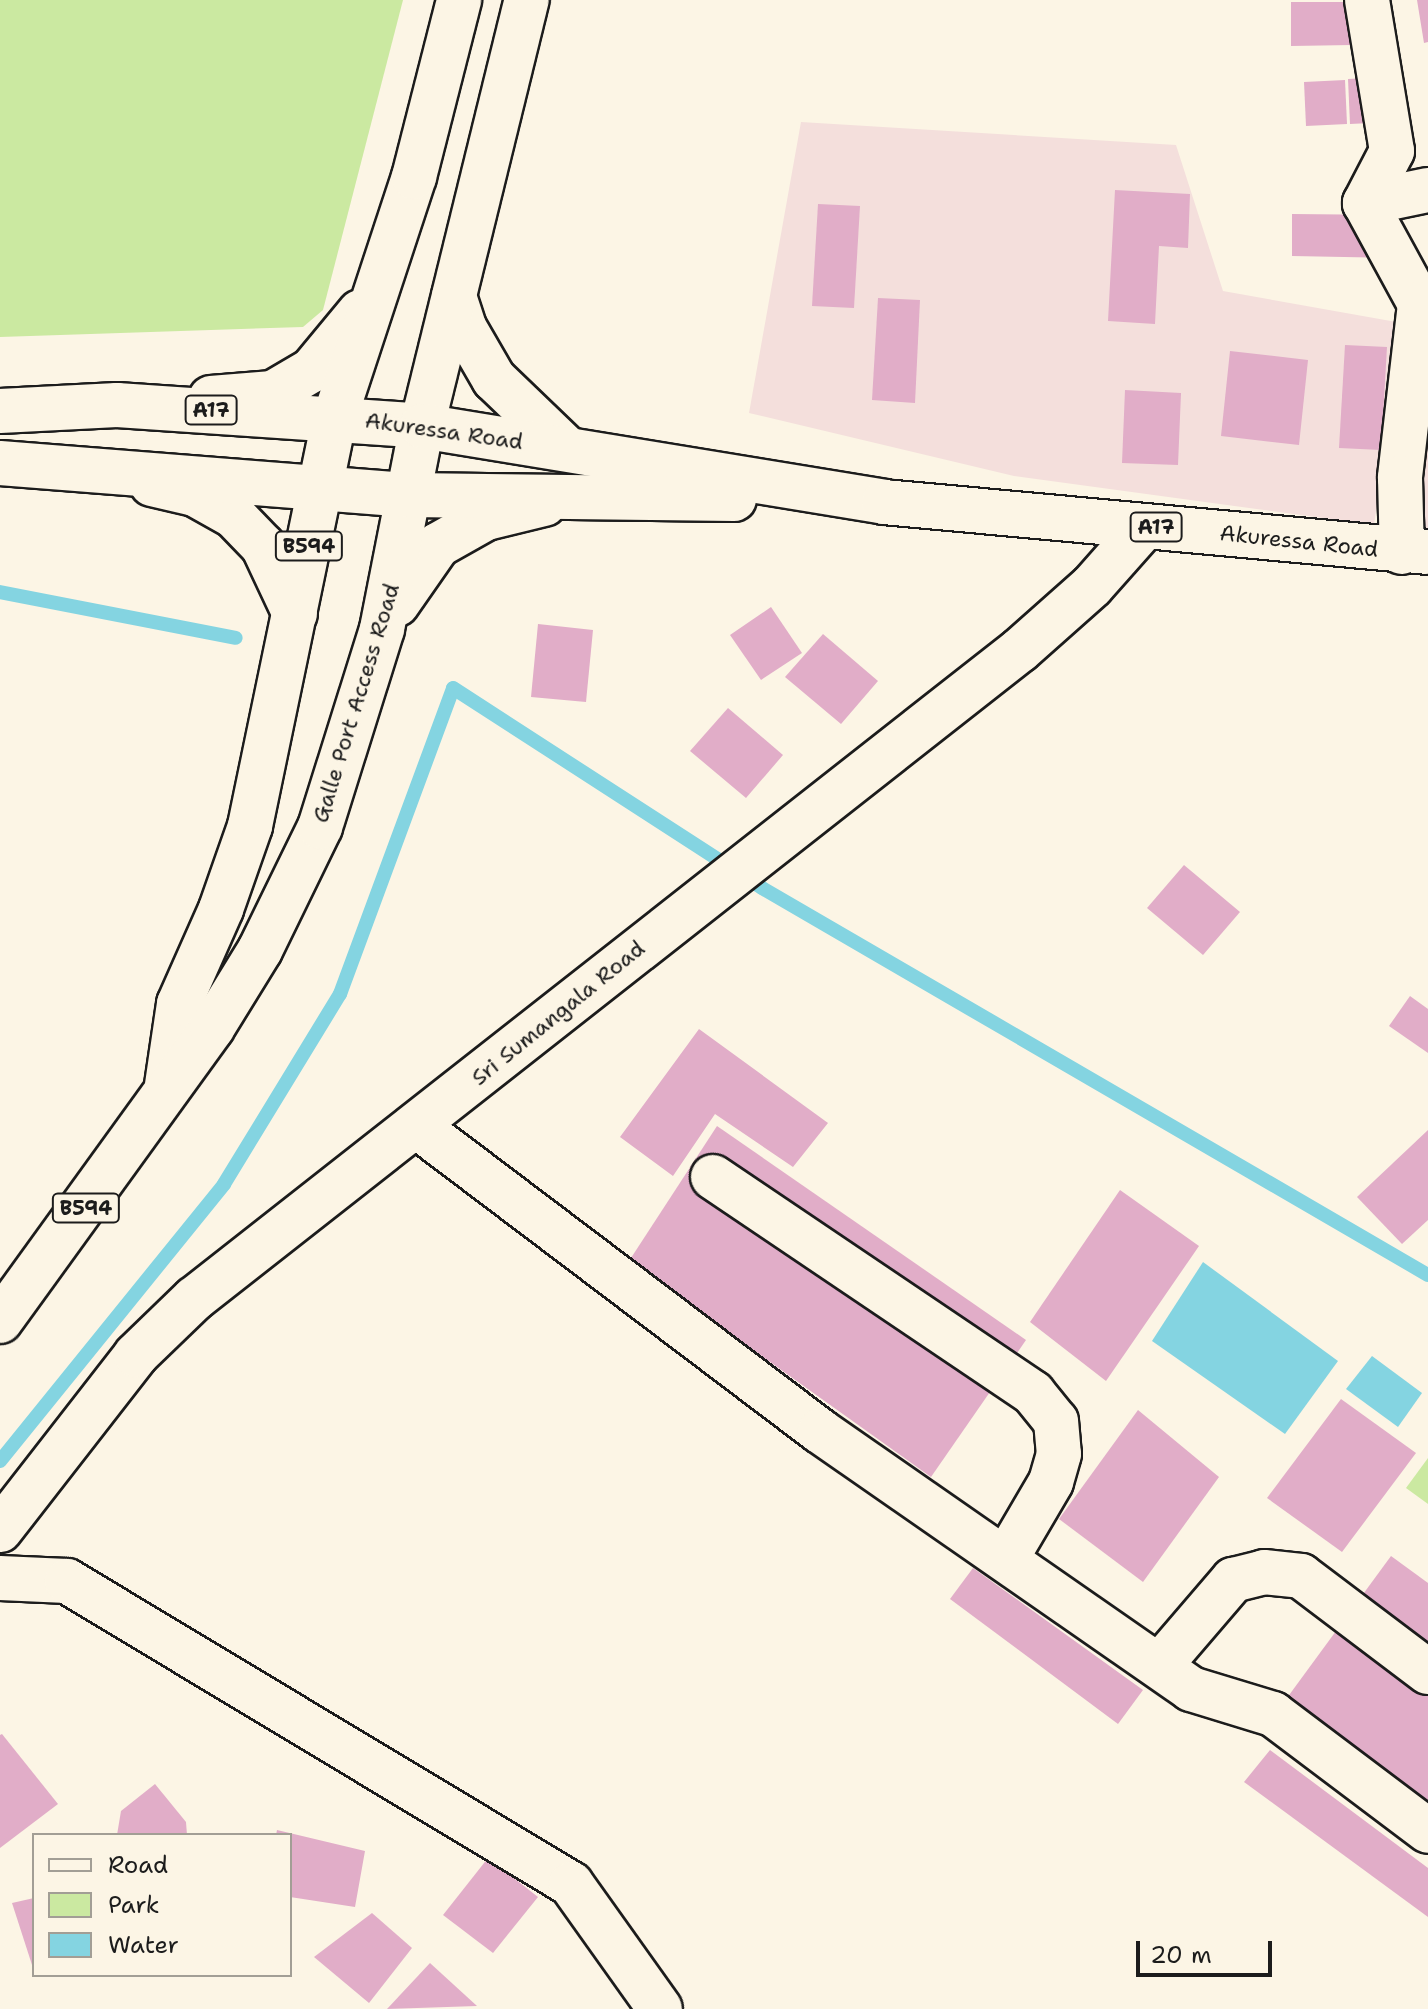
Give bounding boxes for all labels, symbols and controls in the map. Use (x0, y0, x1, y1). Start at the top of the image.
road number: A17 (183, 394, 239, 426)
street label: Akuressa Road (363, 407, 525, 455)
road number: A17 (1128, 511, 1184, 543)
street label: Akuressa Road (1218, 520, 1380, 562)
road number: B594 (273, 530, 345, 562)
street label: Galle Port Access Road (307, 580, 405, 826)
street label: Sri Sumangala Road (466, 935, 650, 1091)
road number: B594 (50, 1192, 122, 1224)
legend (32, 1833, 292, 1977)
text: Road (108, 1849, 168, 1881)
text: Park (108, 1889, 160, 1921)
scale bar (1140, 1925, 1276, 1975)
text: Water (108, 1929, 179, 1961)
text: 20 m (1150, 1939, 1212, 1971)

